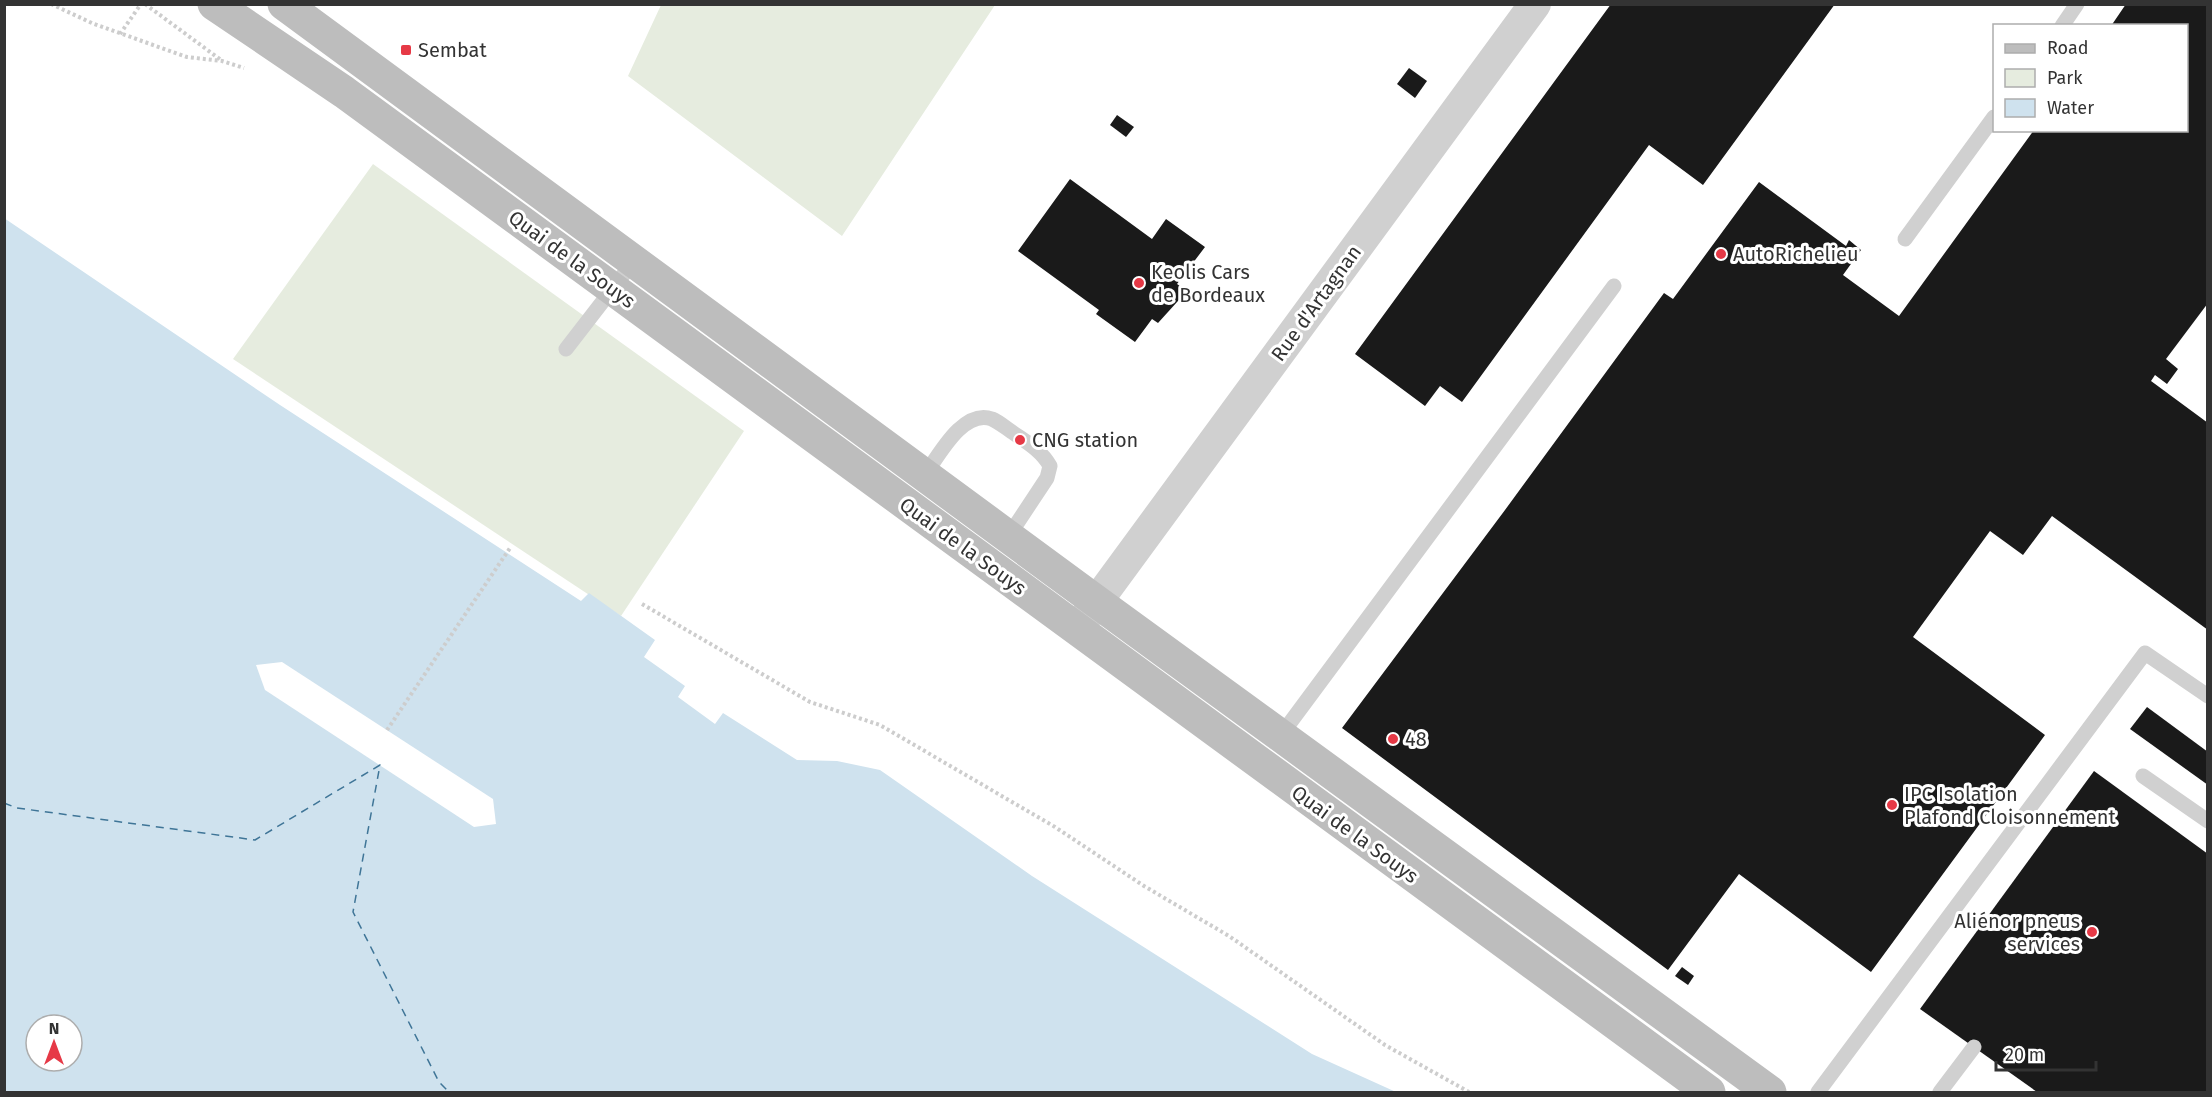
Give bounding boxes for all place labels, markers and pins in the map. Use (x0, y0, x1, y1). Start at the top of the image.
place label: Sembat (418, 38, 487, 62)
marker: Sembat (399, 43, 413, 57)
place label: AutoRichelieu (1733, 242, 1859, 266)
marker: AutoRichelieu (1714, 247, 1728, 261)
place label: Keolis Cars de Bordeaux (1151, 260, 1265, 307)
marker: Keolis Cars de Bordeaux (1132, 276, 1146, 290)
place label: CNG station (1032, 428, 1138, 452)
marker: CNG station (1013, 433, 1027, 447)
place label: 48 (1405, 727, 1427, 751)
marker: 48 (1386, 732, 1400, 746)
place label: IPC Isolation Plafond Cloisonnement (1904, 782, 2116, 829)
marker: IPC Isolation Plafond Cloisonnement (1885, 798, 1899, 812)
place label: Aliénor pneus services (1954, 909, 2080, 956)
marker: Aliénor pneus services (2085, 925, 2099, 939)

